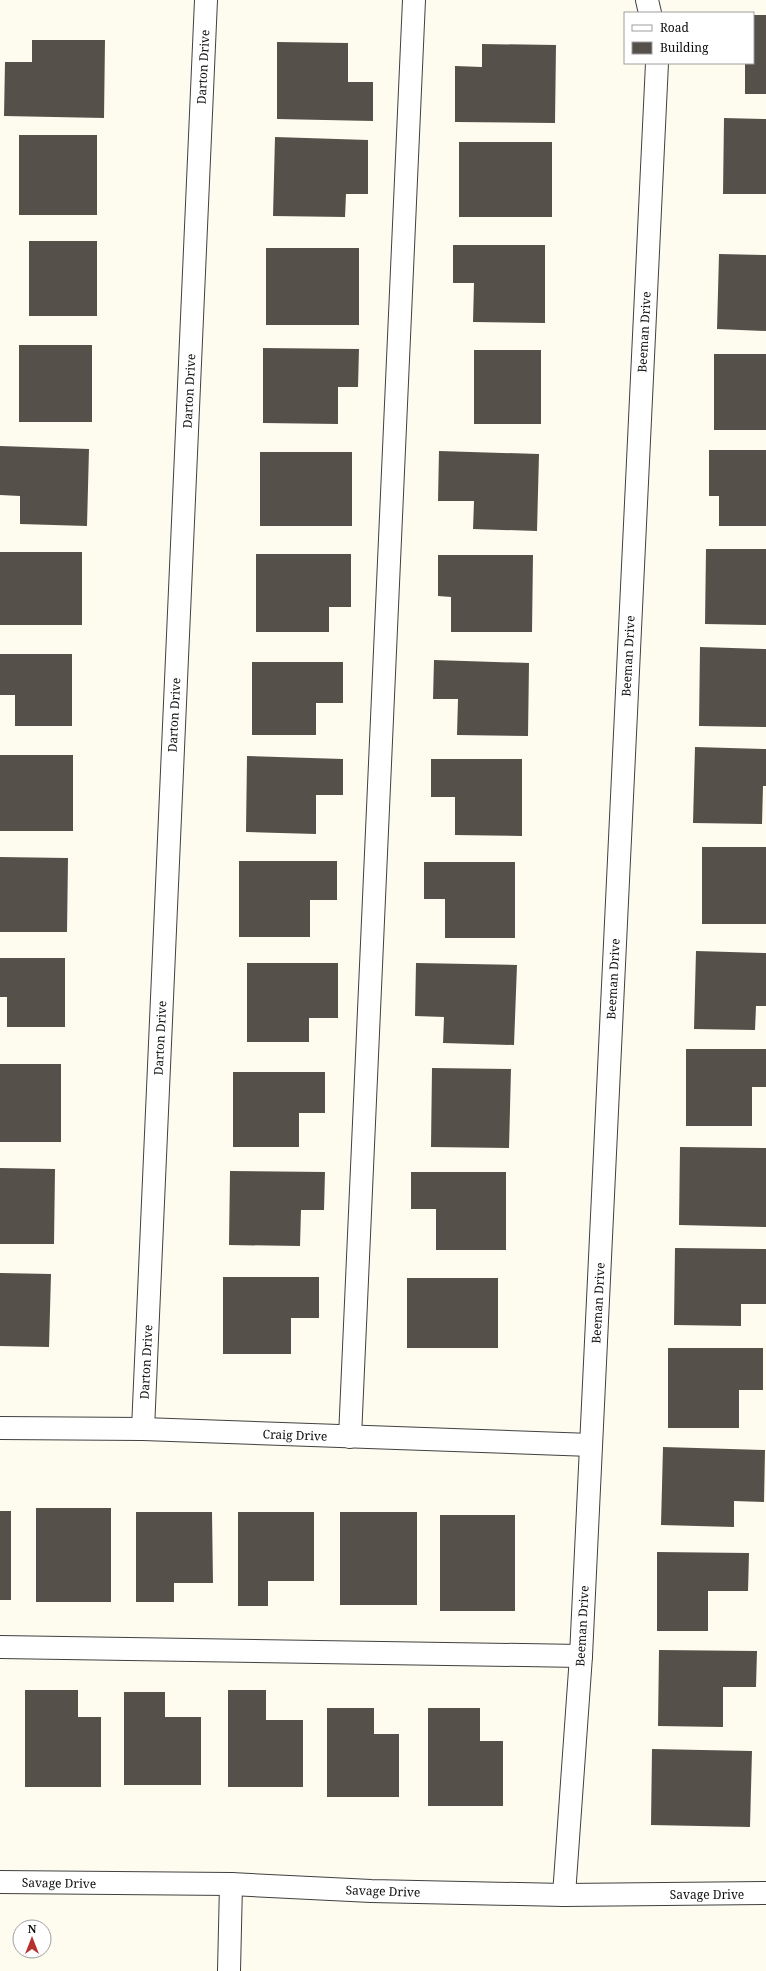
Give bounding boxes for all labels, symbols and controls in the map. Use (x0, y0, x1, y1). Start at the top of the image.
legend (624, 12, 754, 64)
text: Road (660, 19, 690, 36)
street label: Darton Drive (193, 29, 213, 105)
text: Building (660, 39, 709, 56)
street label: Beeman Drive (633, 291, 655, 373)
street label: Darton Drive (179, 353, 199, 429)
street label: Beeman Drive (617, 615, 639, 697)
street label: Darton Drive (164, 677, 184, 753)
street label: Beeman Drive (602, 938, 624, 1020)
street label: Darton Drive (150, 1000, 170, 1076)
street label: Beeman Drive (587, 1262, 609, 1344)
street label: Darton Drive (136, 1324, 156, 1400)
street label: Craig Drive (262, 1425, 328, 1445)
street label: Beeman Drive (571, 1585, 593, 1667)
street label: Savage Drive (22, 1874, 96, 1892)
street label: Savage Drive (345, 1881, 421, 1901)
street label: Savage Drive (670, 1886, 744, 1903)
north arrow (12, 1919, 52, 1959)
text: N (28, 1921, 37, 1936)

